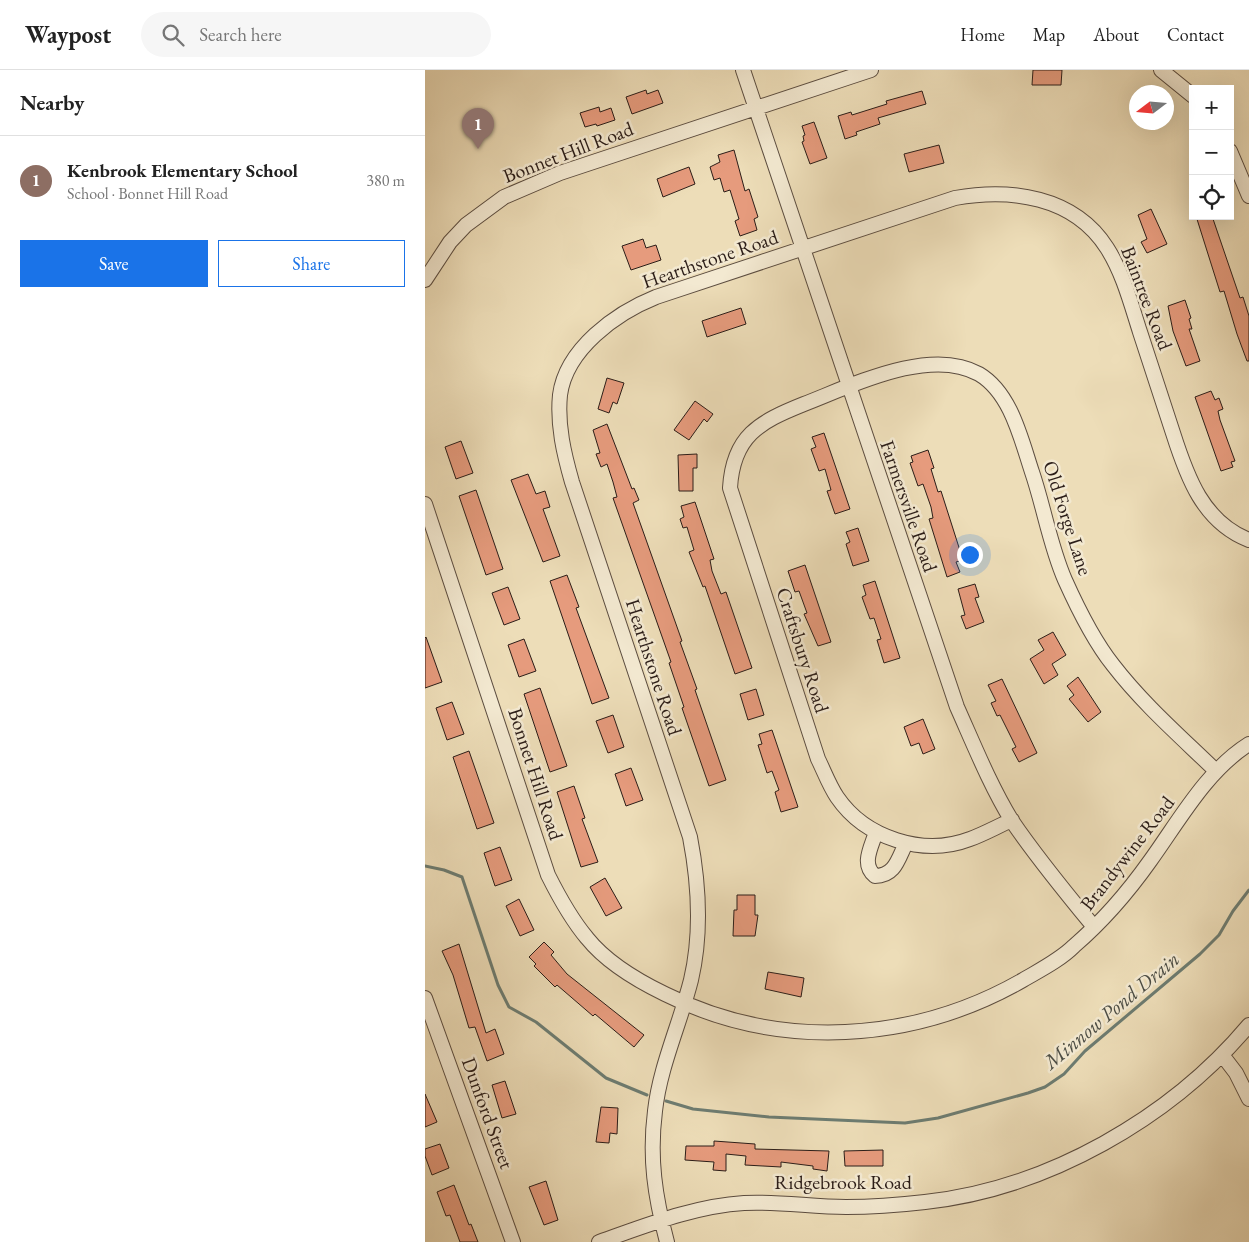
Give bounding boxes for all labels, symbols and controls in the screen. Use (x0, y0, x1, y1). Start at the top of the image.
search box (141, 12, 491, 57)
text: Waypost (25, 19, 111, 50)
icon: search (159, 21, 187, 49)
text: Search here (199, 22, 282, 47)
text: Home (960, 23, 1005, 46)
text: Map (1033, 23, 1065, 46)
text: About (1093, 23, 1139, 46)
text: Contact (1167, 23, 1224, 46)
north arrow (1129, 85, 1174, 130)
map controls (1189, 85, 1234, 220)
button: + (1189, 85, 1234, 130)
text: Nearby (20, 89, 84, 116)
pin: 1 (462, 108, 494, 149)
street label: Bonnet Hill Road (499, 115, 638, 189)
button: − (1189, 130, 1234, 175)
text: Kenbrook Elementary School (67, 158, 298, 183)
text: 1 (32, 170, 40, 191)
text: 380 m (366, 170, 405, 191)
button: locate (1189, 175, 1234, 220)
text: School · Bonnet Hill Road (67, 183, 228, 204)
street label: Hearthstone Road (639, 223, 782, 294)
button: Save (20, 240, 208, 287)
button: Share (218, 240, 405, 287)
street label: Baintree Road (1115, 242, 1179, 355)
street label: Farmersville Road (874, 437, 944, 576)
street label: Old Forge Lane (1037, 457, 1099, 579)
your location (957, 542, 983, 568)
street label: Craftsbury Road (771, 584, 836, 717)
street label: Hearthstone Road (620, 595, 689, 739)
street label: Bonnet Hill Road (502, 705, 570, 844)
street label: Brandywine Road (1074, 790, 1180, 916)
water label: Minnow Pond Drain (1036, 945, 1185, 1076)
street label: Dunford Street (456, 1054, 520, 1173)
street label: Ridgebrook Road (774, 1169, 913, 1195)

